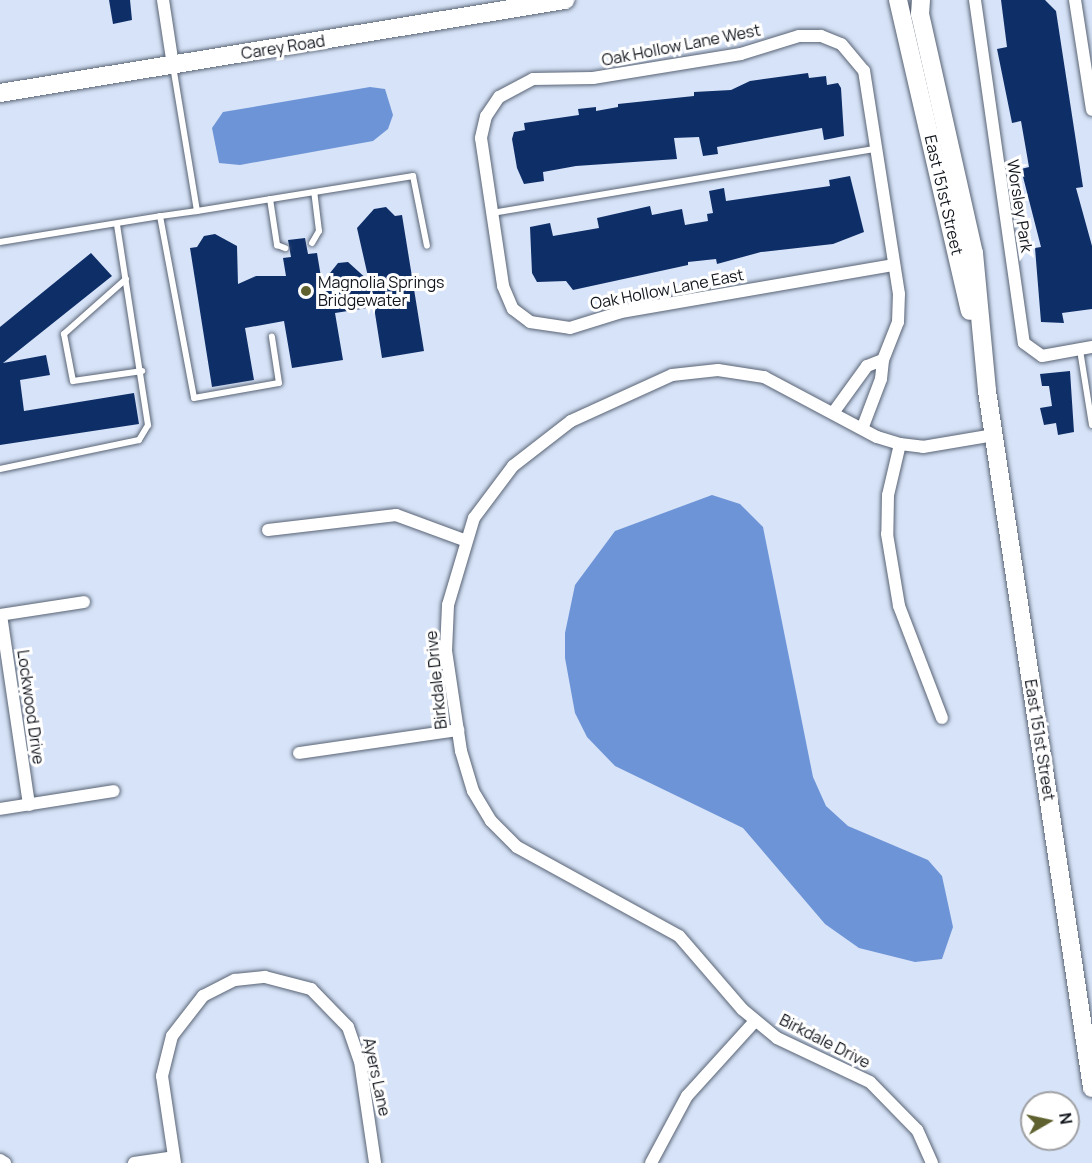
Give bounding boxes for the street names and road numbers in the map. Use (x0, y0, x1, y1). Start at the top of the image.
street label: Oak Hollow Lane West (600, 20, 762, 70)
street label: Carey Road (240, 31, 326, 63)
street label: East 151st Street (921, 133, 967, 257)
street label: Worsley Park (1003, 158, 1037, 254)
street label: Oak Hollow Lane East (589, 265, 745, 313)
street label: Birkdale Drive (421, 630, 451, 730)
street label: Lockwood Drive (13, 649, 49, 765)
street label: East 151st Street (1021, 678, 1059, 802)
street label: Birkdale Drive (776, 1010, 874, 1072)
street label: Ayers Lane (359, 1036, 395, 1118)

